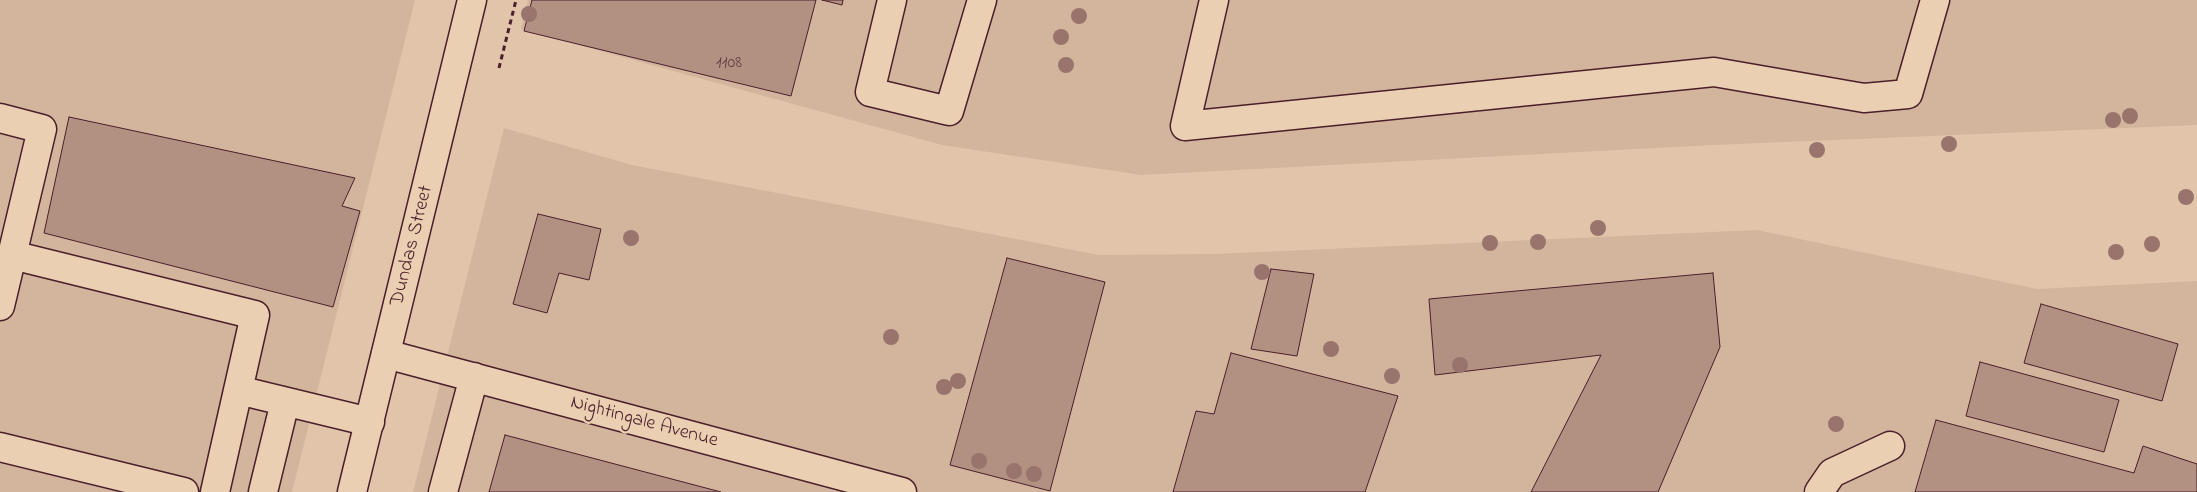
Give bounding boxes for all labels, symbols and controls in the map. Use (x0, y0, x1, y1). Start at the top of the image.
house number: 1108 (716, 53, 742, 75)
street label: Dundas Street (386, 183, 440, 309)
street label: Nightingale Avenue (568, 392, 720, 454)

